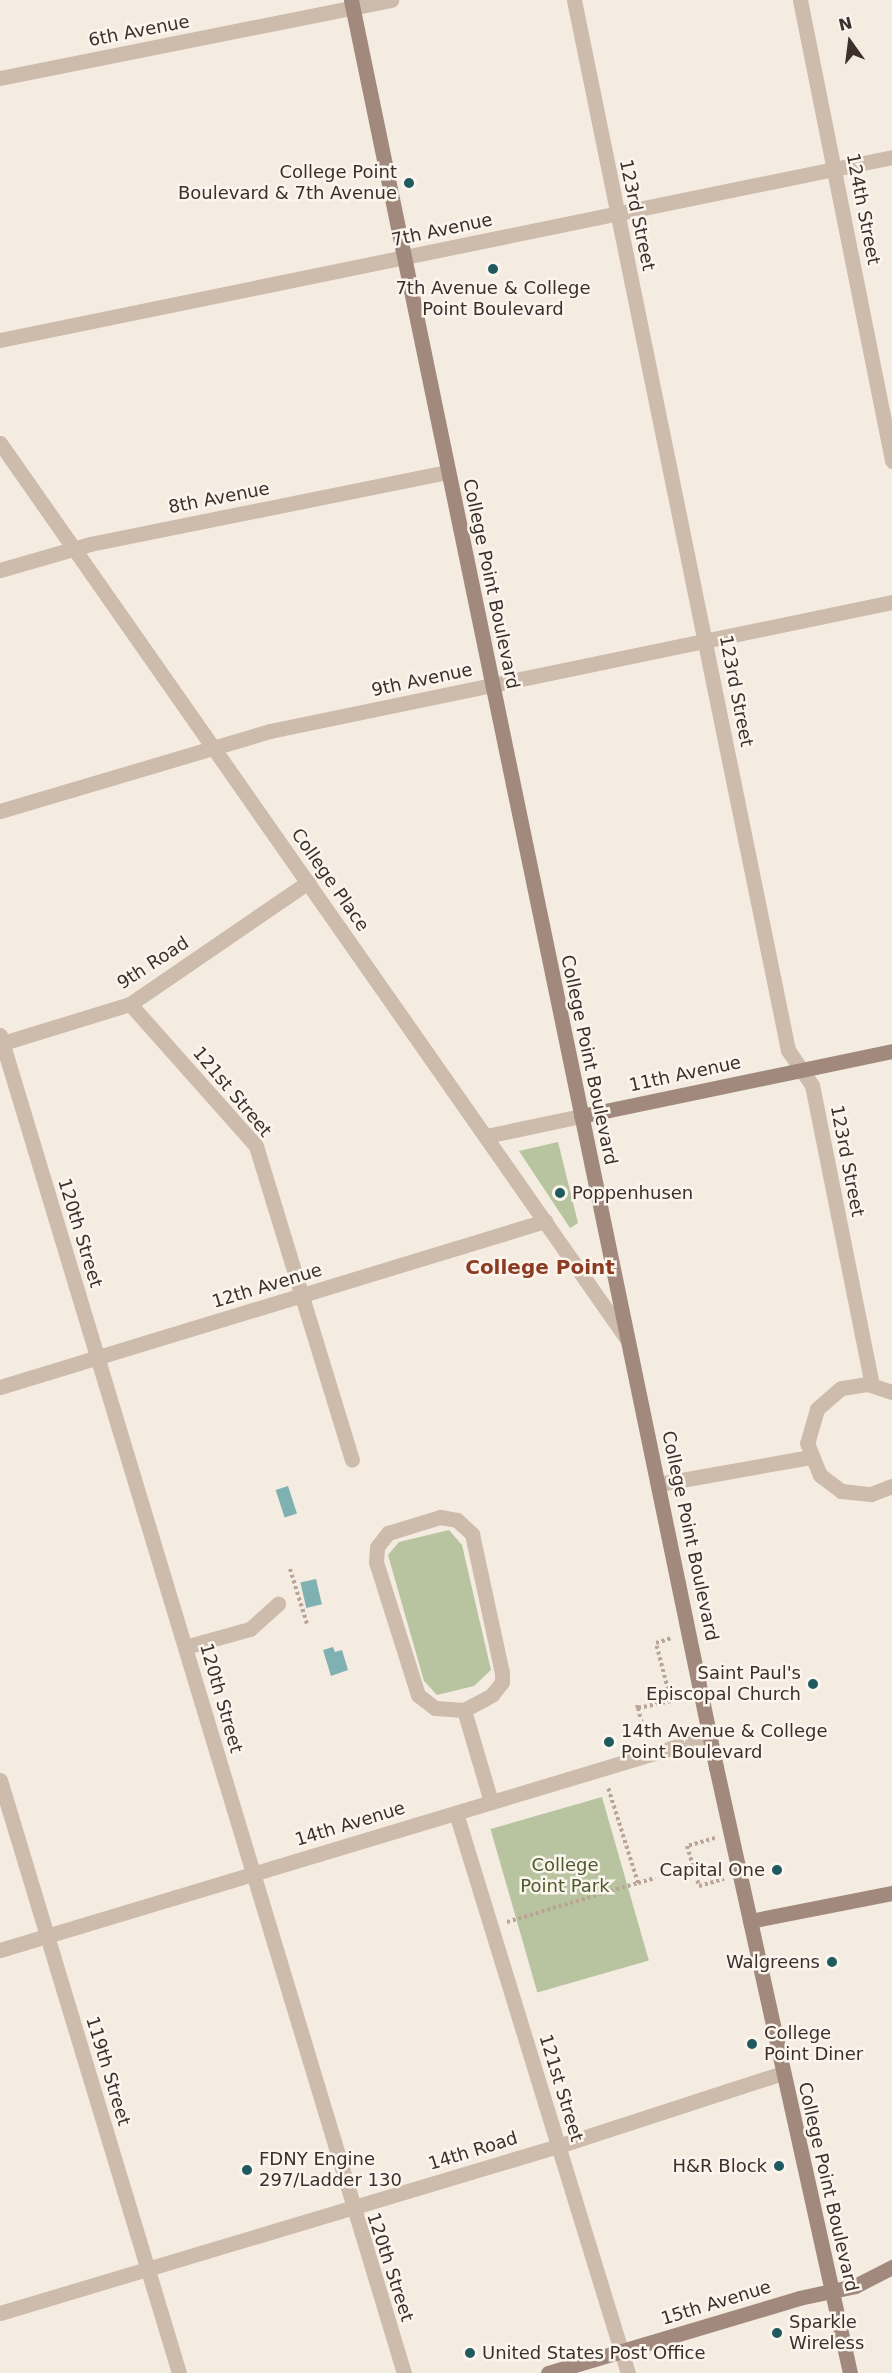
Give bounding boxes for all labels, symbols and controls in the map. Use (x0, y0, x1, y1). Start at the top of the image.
street label: 6th Avenue (87, 11, 191, 51)
north arrow (820, 12, 880, 72)
text: N (837, 13, 854, 35)
street label: 124th Street (842, 151, 884, 267)
street label: 123rd Street (615, 157, 659, 273)
place label: College Point Boulevard & 7th Avenue (178, 162, 397, 204)
marker: College Point Boulevard & 7th Avenue (402, 176, 416, 190)
street label: 7th Avenue (390, 209, 494, 251)
marker: 7th Avenue & College Point Boulevard (486, 262, 500, 276)
place label: 7th Avenue & College Point Boulevard (395, 278, 591, 320)
street label: College Point Boulevard (458, 477, 524, 691)
street label: 8th Avenue (167, 478, 271, 518)
street label: 123rd Street (715, 633, 757, 749)
street label: 9th Avenue (370, 659, 474, 701)
street label: College Place (287, 824, 373, 936)
street label: 9th Road (113, 932, 193, 994)
street label: College Point Boulevard (556, 953, 622, 1167)
street label: 121st Street (188, 1042, 276, 1142)
street label: 11th Avenue (627, 1052, 743, 1096)
street label: 123rd Street (826, 1103, 868, 1219)
street label: 120th Street (53, 1176, 107, 1290)
place label: Poppenhusen (572, 1182, 693, 1204)
marker: Poppenhusen (553, 1186, 567, 1200)
district label: College Point (465, 1255, 615, 1279)
street label: 12th Avenue (209, 1259, 325, 1313)
street label: College Point Boulevard (657, 1429, 723, 1643)
street label: 120th Street (195, 1641, 247, 1755)
place label: Saint Paul's Episcopal Church (646, 1663, 801, 1706)
marker: Saint Paul's Episcopal Church (806, 1677, 820, 1691)
place label: 14th Avenue & College Point Boulevard (621, 1721, 828, 1764)
marker: 14th Avenue & College Point Boulevard (602, 1735, 616, 1749)
street label: 14th Avenue (292, 1797, 408, 1851)
park label: College Point Park (520, 1855, 610, 1898)
place label: Capital One (660, 1859, 765, 1881)
marker: Capital One (770, 1863, 784, 1877)
place label: Walgreens (726, 1951, 820, 1973)
marker: Walgreens (825, 1955, 839, 1969)
street label: 119th Street (81, 2014, 135, 2128)
place label: College Point Diner (764, 2023, 863, 2066)
street label: 121st Street (534, 2032, 588, 2144)
marker: College Point Diner (745, 2037, 759, 2051)
street label: College Point Boulevard (793, 2080, 863, 2294)
street label: 14th Road (426, 2127, 520, 2175)
place label: FDNY Engine 297/Ladder 130 (259, 2149, 402, 2192)
place label: H&R Block (673, 2155, 767, 2177)
marker: H&R Block (772, 2159, 786, 2173)
marker: FDNY Engine 297/Ladder 130 (240, 2163, 254, 2177)
street label: 120th Street (362, 2210, 418, 2324)
street label: 15th Avenue (658, 2276, 774, 2330)
place label: Sparkle Wireless (789, 2312, 864, 2354)
marker: Sparkle Wireless (770, 2326, 784, 2340)
place label: United States Post Office (482, 2342, 706, 2364)
marker: United States Post Office (463, 2346, 477, 2360)

